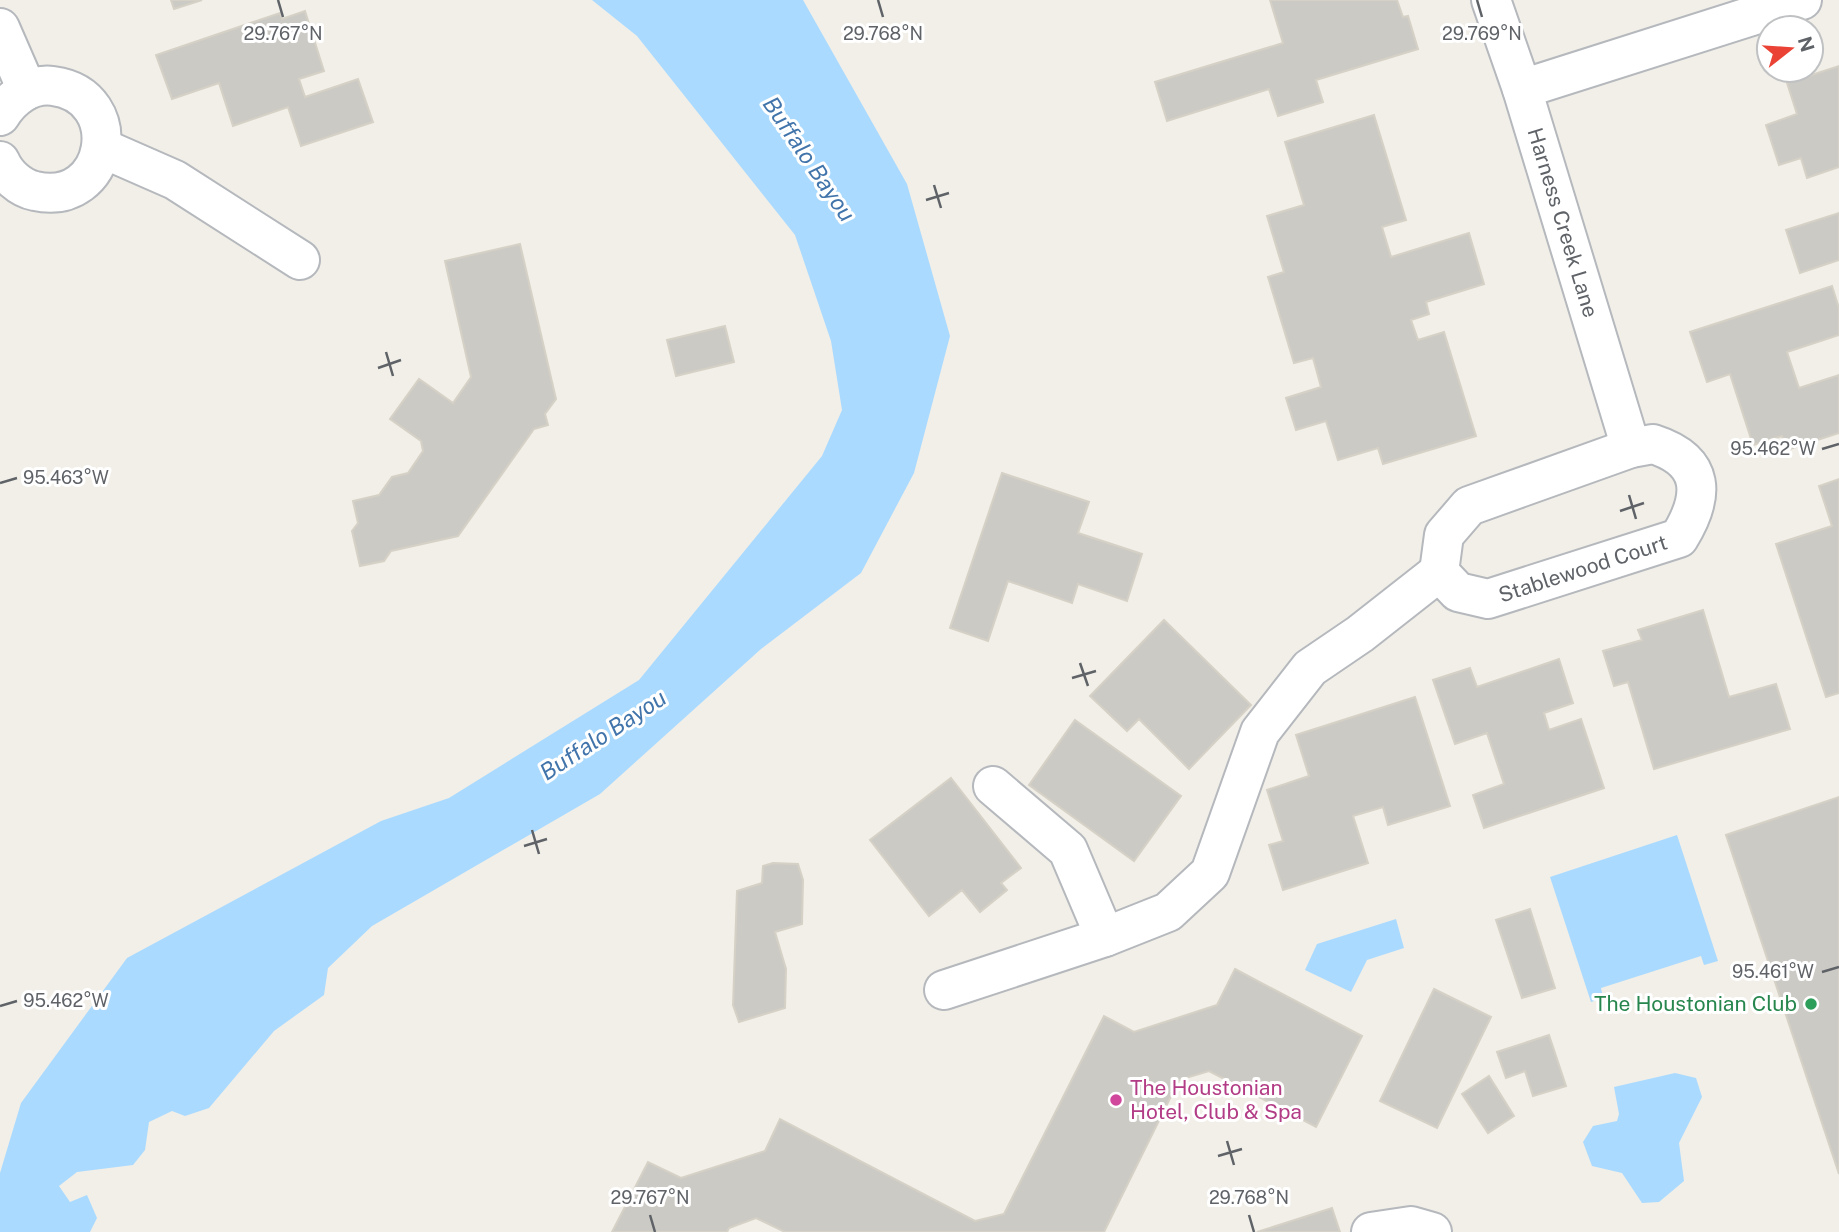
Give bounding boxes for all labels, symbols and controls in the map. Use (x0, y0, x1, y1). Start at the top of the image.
north arrow (1755, 14, 1825, 84)
text: 29.767°N (243, 23, 323, 44)
text: 29.768°N (843, 23, 923, 44)
text: 29.769°N (1442, 23, 1522, 44)
text: N (1794, 34, 1819, 54)
water label: Buffalo Bayou (758, 91, 861, 226)
street label: Harness Creek Lane (1523, 125, 1604, 320)
text: 95.462°W (1730, 438, 1816, 459)
text: 95.463°W (23, 467, 109, 488)
street label: Stablewood Court (1495, 529, 1670, 608)
water label: Buffalo Bayou (535, 684, 671, 785)
text: 95.461°W (1732, 961, 1814, 982)
text: 95.462°W (23, 990, 109, 1011)
place label: The Houstonian Club (1594, 991, 1797, 1016)
marker: The Houstonian Club (1803, 996, 1819, 1012)
place label: The Houstonian Hotel, Club & Spa (1130, 1075, 1302, 1124)
marker: The Houstonian Hotel, Club & Spa (1108, 1092, 1124, 1108)
text: 29.767°N (610, 1187, 690, 1208)
text: 29.768°N (1209, 1187, 1289, 1208)

